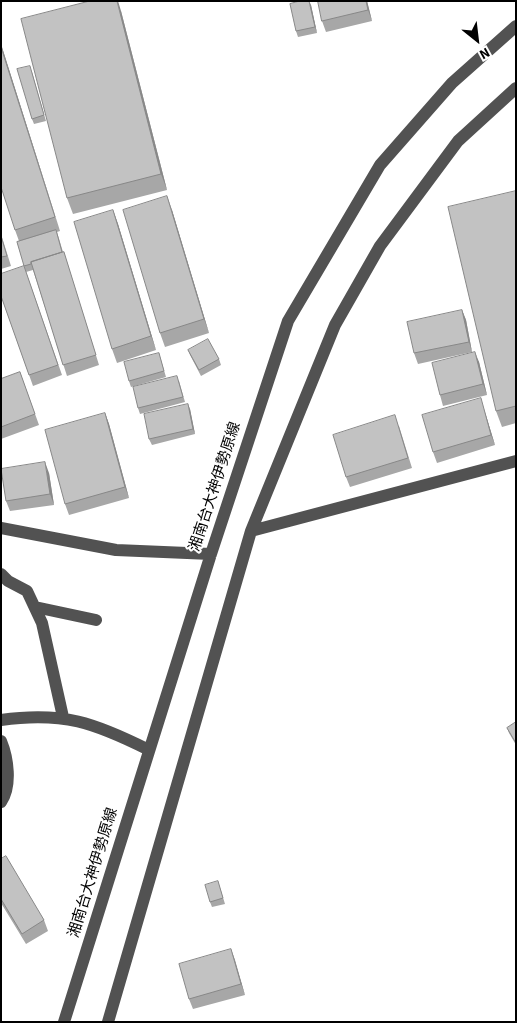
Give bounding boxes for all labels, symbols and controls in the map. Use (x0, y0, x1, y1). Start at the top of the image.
north arrow (452, 15, 502, 65)
text: N (475, 42, 493, 64)
street label: 湘南台大神伊勢原線 (187, 420, 245, 554)
street label: 湘南台大神伊勢原線 (66, 806, 122, 940)

